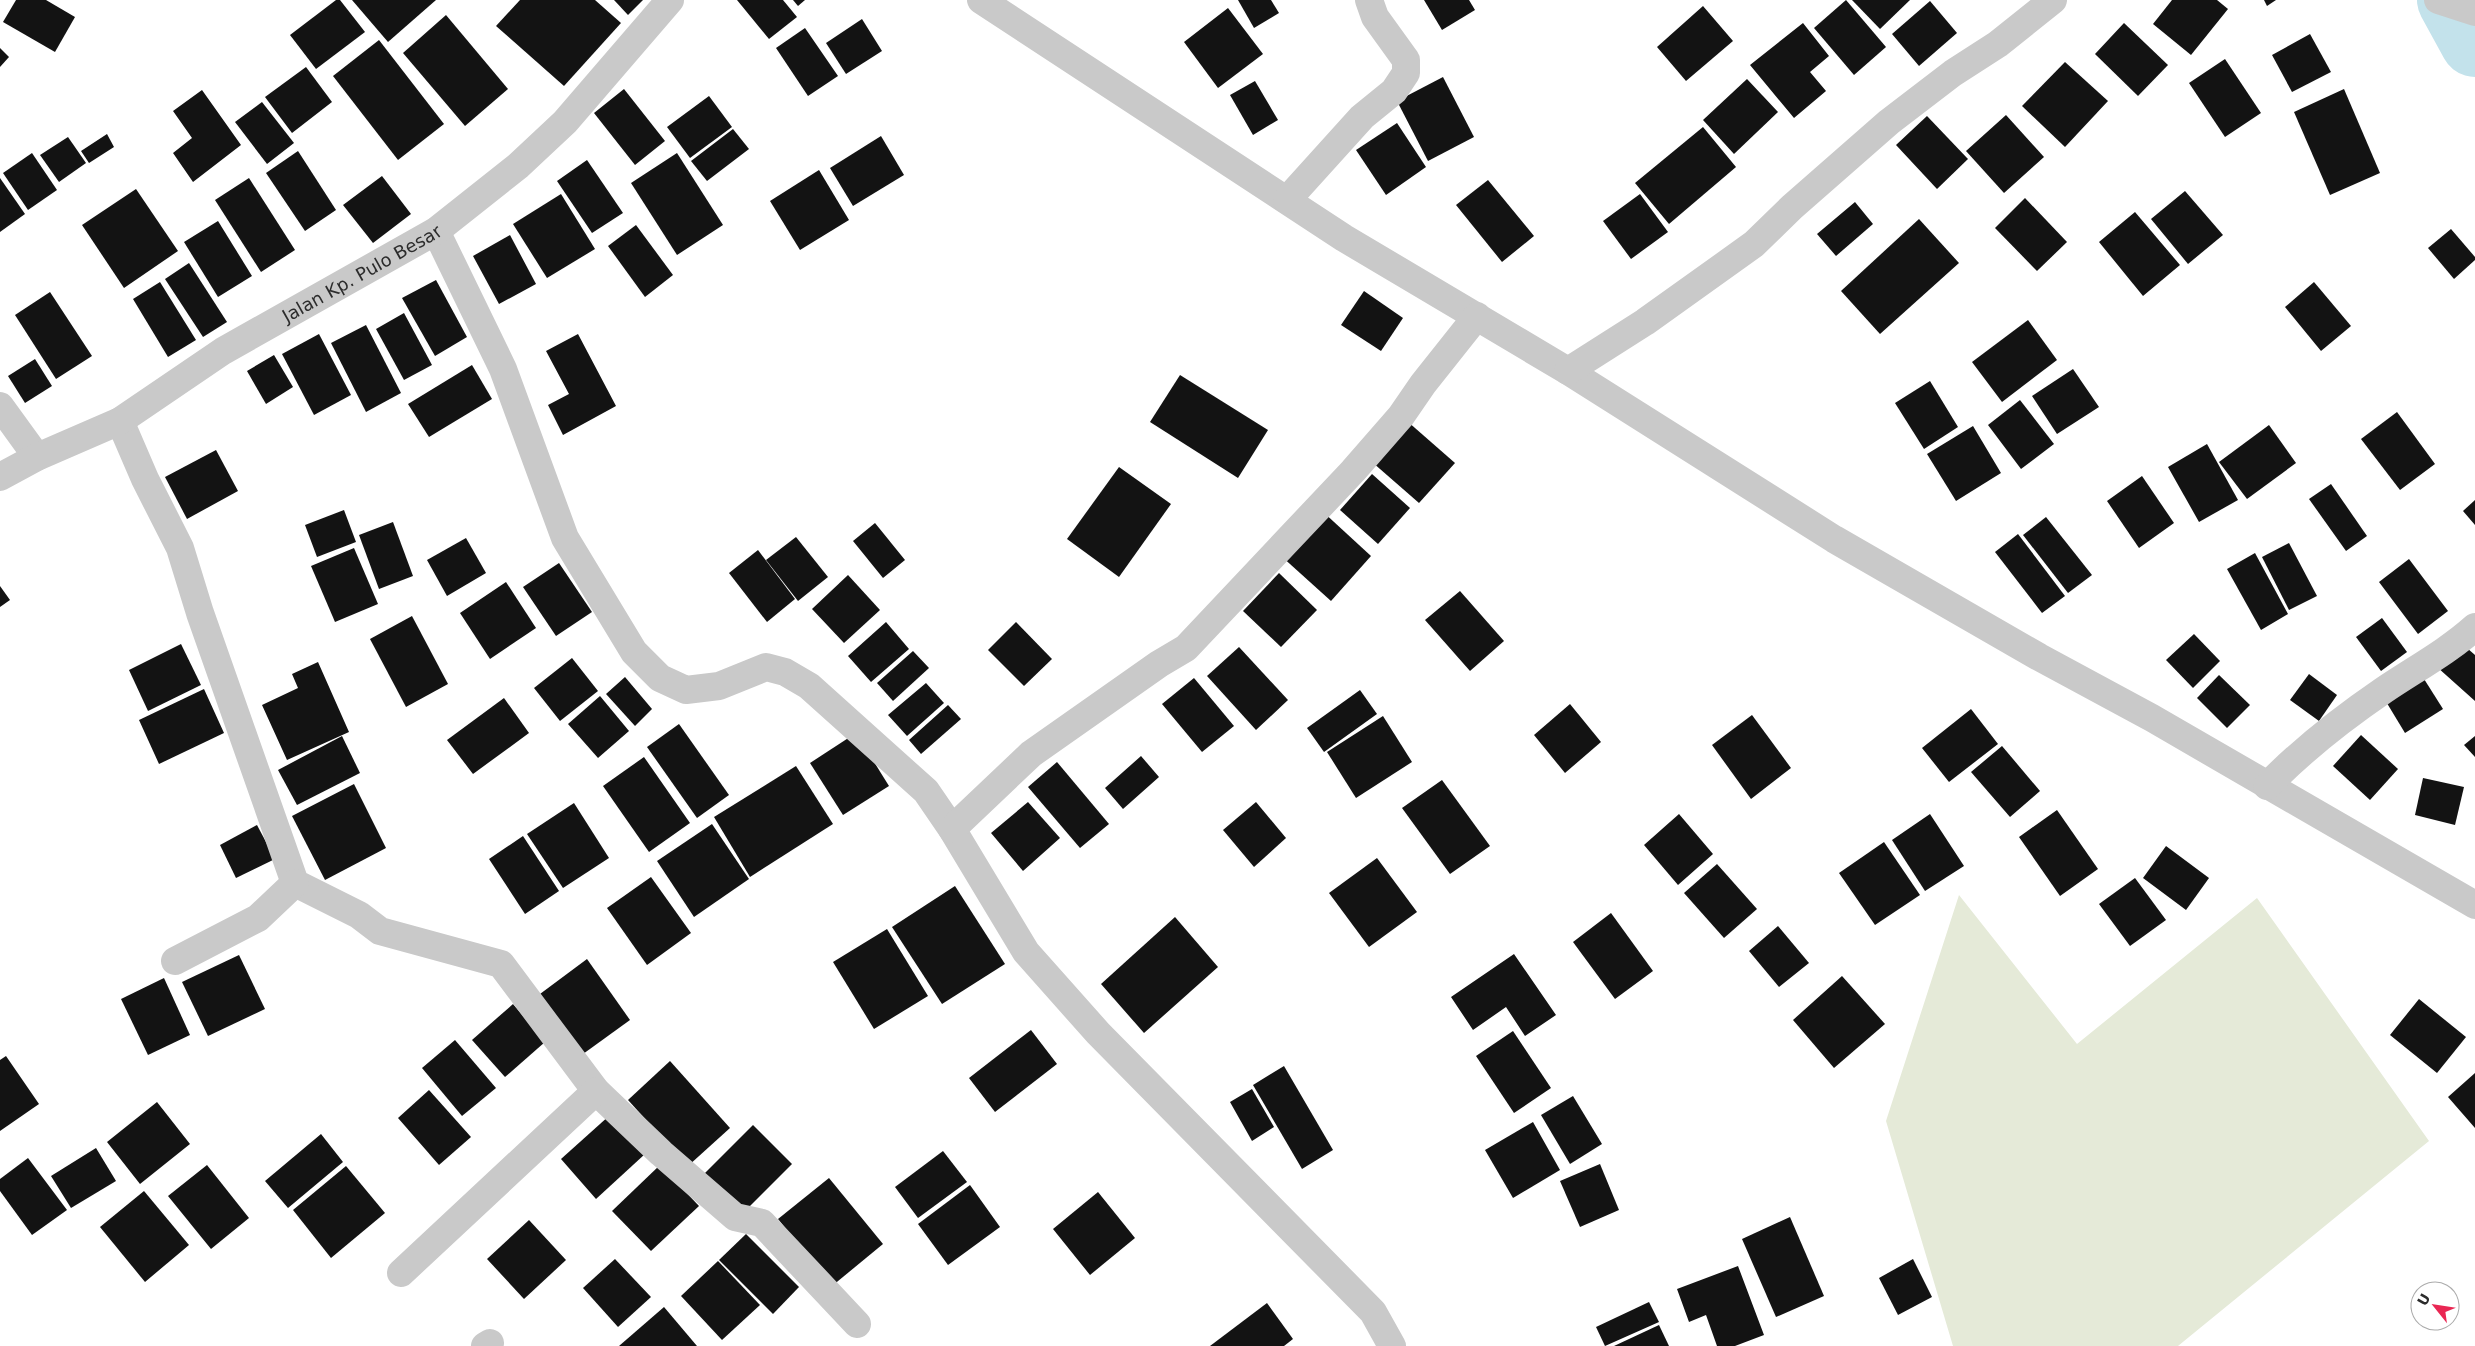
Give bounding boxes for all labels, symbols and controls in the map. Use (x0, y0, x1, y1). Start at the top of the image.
street label: Jalan Kp. Pulo Besar (277, 220, 446, 327)
north arrow (2410, 1281, 2460, 1331)
text: U (2414, 1291, 2434, 1308)

